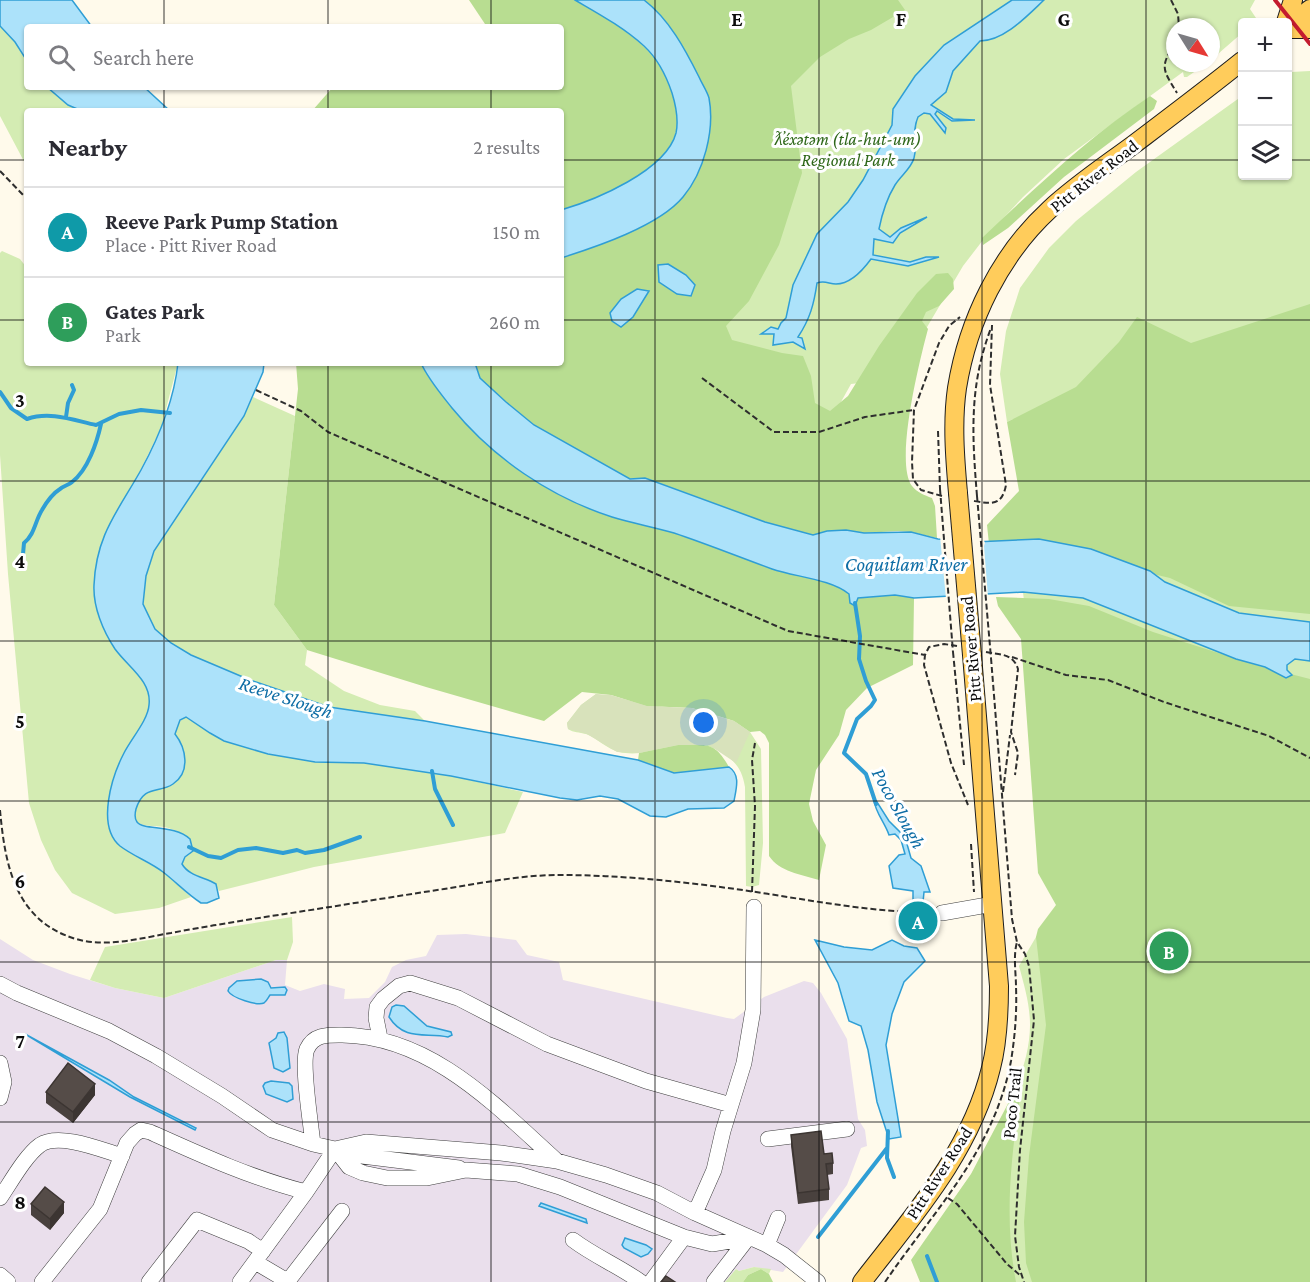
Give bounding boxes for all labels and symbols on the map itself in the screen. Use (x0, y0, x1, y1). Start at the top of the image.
text: E (731, 8, 743, 30)
text: F (896, 8, 907, 30)
text: G (1058, 8, 1071, 30)
north arrow (1166, 18, 1220, 72)
park label: ƛ̓éxətəm (tla-hut-um) Regional Park (774, 129, 921, 170)
street label: Pitt River Road (1046, 135, 1142, 217)
text: 3 (15, 389, 25, 411)
text: 4 (15, 550, 26, 572)
water label: Coquitlam River (845, 553, 968, 576)
street label: Pitt River Road (956, 595, 986, 703)
water label: Reeve Slough (236, 672, 336, 723)
your location (689, 708, 718, 737)
text: 5 (15, 710, 25, 732)
water label: Poco Slough (867, 764, 930, 853)
text: 6 (15, 870, 25, 892)
pin: A (898, 898, 938, 944)
pin: B (1150, 928, 1188, 974)
text: 7 (15, 1030, 25, 1052)
street label: Poco Trail (998, 1066, 1026, 1139)
street label: Pitt River Road (902, 1123, 977, 1223)
text: 8 (14, 1191, 26, 1213)

